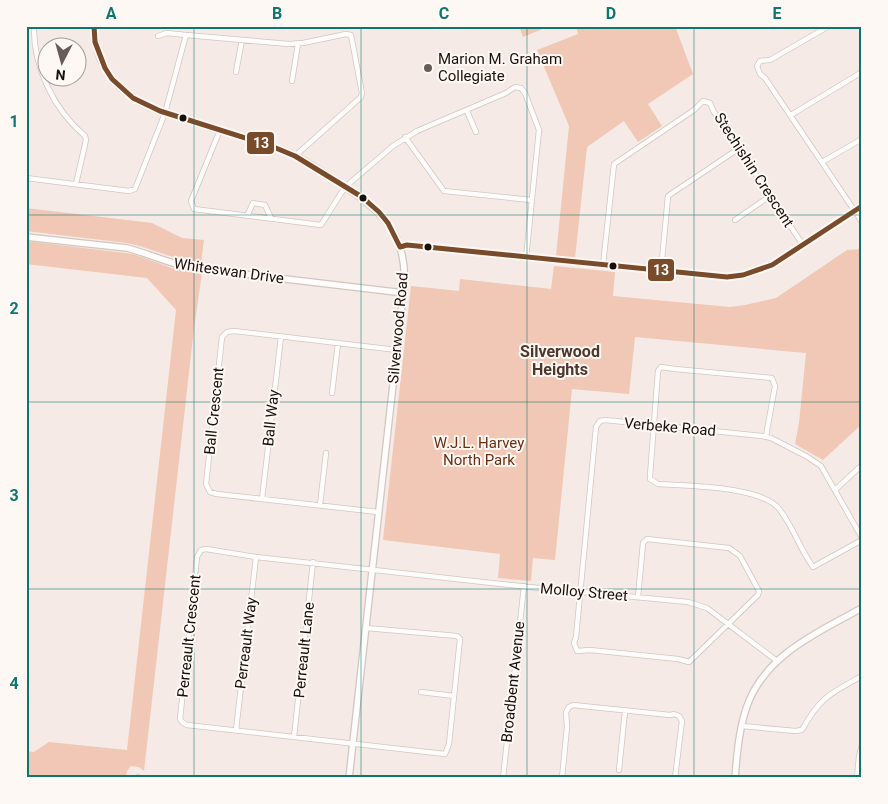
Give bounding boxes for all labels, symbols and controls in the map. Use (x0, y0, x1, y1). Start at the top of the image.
text: A (106, 4, 117, 23)
text: B (272, 4, 282, 23)
text: C (439, 4, 449, 23)
text: D (606, 4, 616, 23)
text: E (773, 4, 782, 23)
north arrow (38, 38, 88, 88)
place label: Marion M. Graham Collegiate (438, 50, 562, 85)
marker: Marion M. Graham Collegiate (422, 62, 434, 74)
text: N (55, 66, 66, 83)
street label: Stechishin Crescent (710, 109, 798, 231)
text: 1 (9, 112, 19, 131)
unlabelled marker (178, 113, 188, 123)
line badge: 13 (246, 131, 275, 155)
text: 13 (253, 135, 269, 151)
unlabelled marker (358, 193, 368, 203)
unlabelled marker (423, 242, 433, 252)
street label: Whiteswan Drive (173, 254, 285, 288)
line badge: 13 (647, 258, 675, 282)
unlabelled marker (608, 261, 618, 271)
text: 13 (653, 262, 669, 278)
street label: Silverwood Road (384, 272, 412, 384)
text: 2 (9, 299, 19, 318)
district label: Silverwood Heights (520, 342, 600, 379)
street label: Ball Crescent (200, 366, 228, 456)
street label: Ball Way (259, 389, 283, 447)
street label: Verbeke Road (623, 414, 717, 440)
park label: W.J.L. Harvey North Park (434, 434, 524, 469)
text: 3 (9, 486, 19, 505)
street label: Perreault Crescent (174, 574, 204, 698)
street label: Molloy Street (539, 579, 629, 605)
street label: Perreault Way (231, 596, 261, 690)
street label: Perreault Lane (290, 601, 318, 699)
street label: Broadbent Avenue (498, 620, 528, 744)
text: 4 (9, 674, 19, 693)

